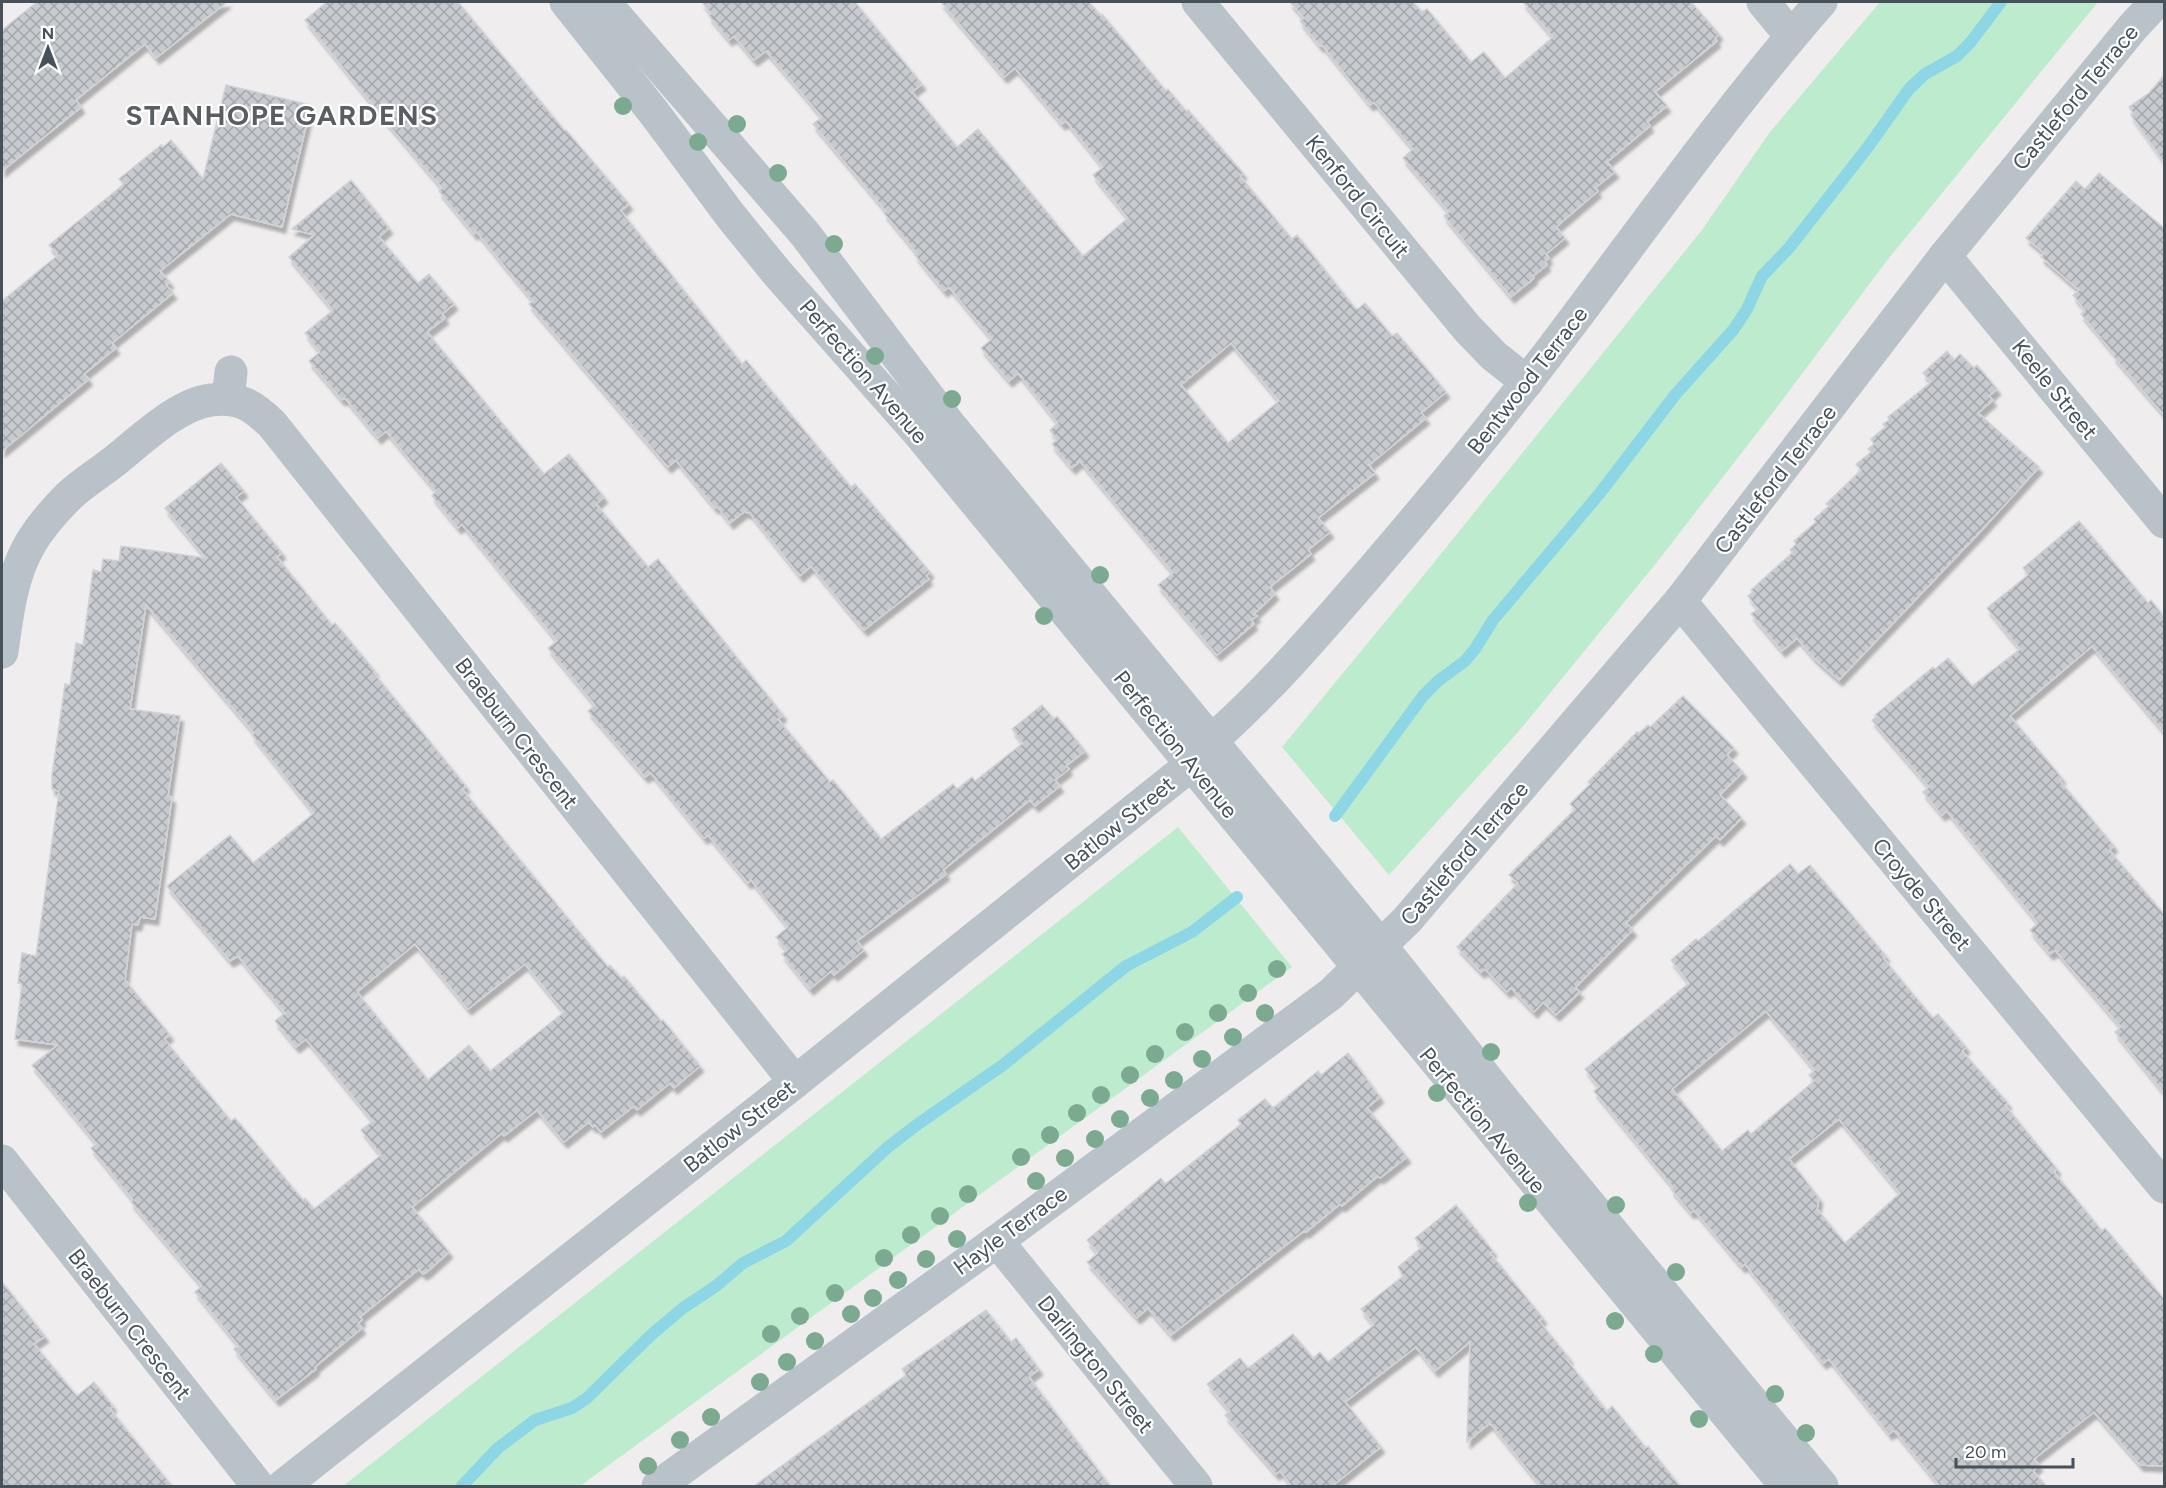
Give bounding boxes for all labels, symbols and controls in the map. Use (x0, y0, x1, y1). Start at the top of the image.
north arrow (18, 18, 78, 78)
street label: Castleford Terrace (2007, 19, 2144, 176)
text: N (42, 24, 54, 43)
district label: STANHOPE GARDENS (125, 98, 439, 132)
street label: Kenford Circuit (1300, 129, 1415, 263)
street label: Perfection Avenue (794, 294, 934, 449)
street label: Bentwood Terrace (1461, 301, 1593, 459)
street label: Keele Street (2006, 334, 2103, 445)
street label: Castleford Terrace (1709, 399, 1842, 559)
street label: Braeburn Crescent (449, 652, 584, 814)
street label: Perfection Avenue (1108, 665, 1243, 824)
street label: Batlow Street (1059, 771, 1180, 876)
street label: Castleford Terrace (1395, 776, 1534, 931)
street label: Croyde Street (1867, 832, 1977, 956)
street label: Perfection Avenue (1414, 1042, 1552, 1199)
street label: Batlow Street (678, 1074, 801, 1178)
street label: Hayle Terrace (948, 1180, 1073, 1281)
street label: Braeburn Crescent (62, 1243, 197, 1405)
street label: Darlington Street (1032, 1290, 1159, 1439)
scale bar (1956, 1431, 2073, 1469)
text: 20 m (1965, 1441, 2006, 1463)

